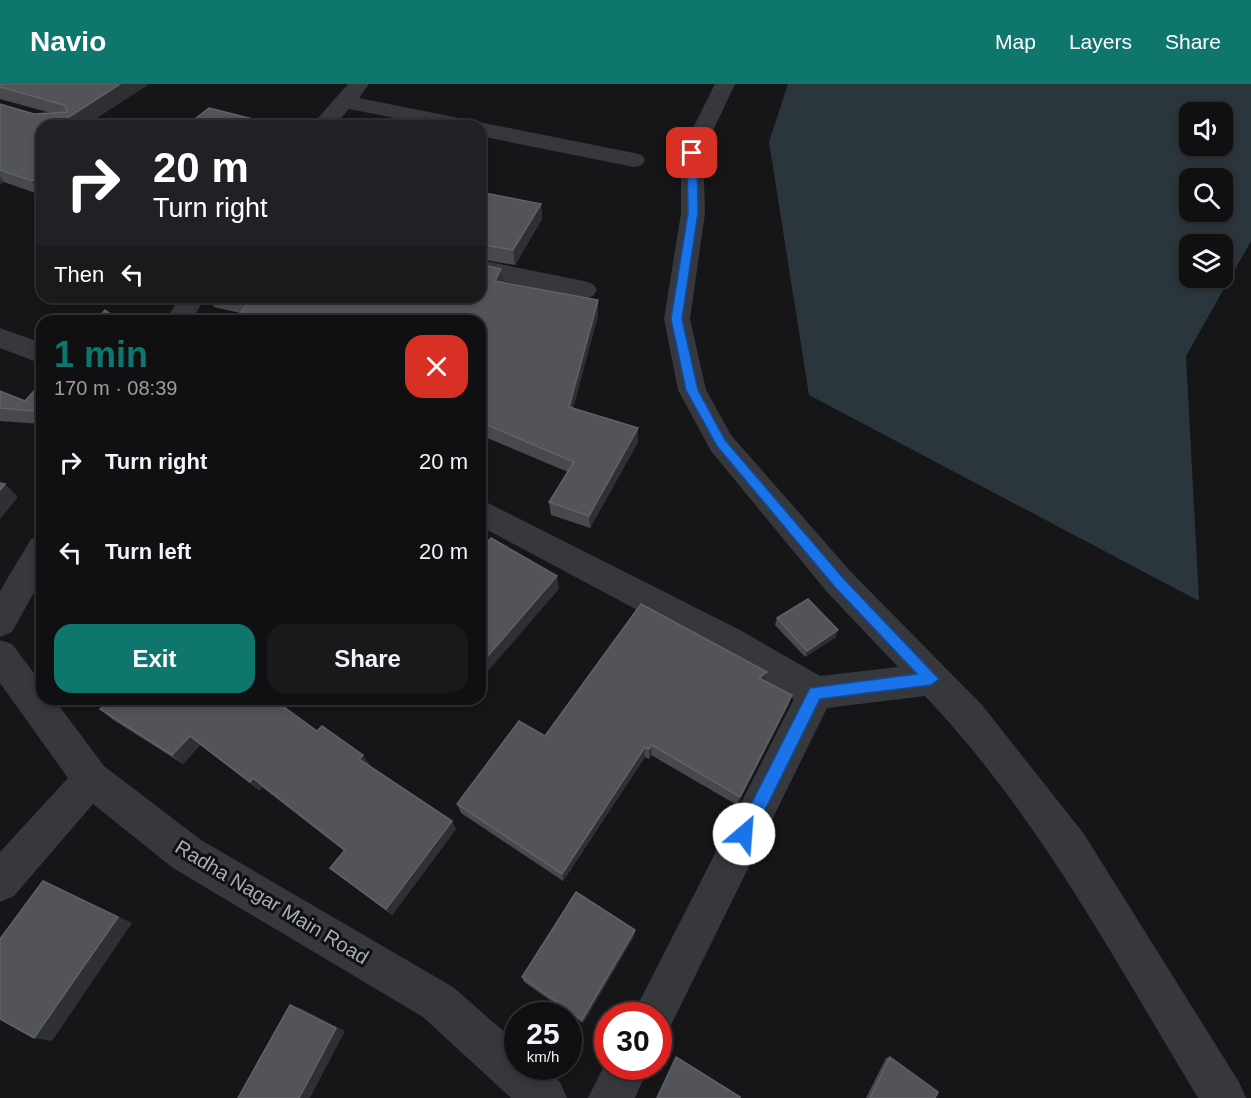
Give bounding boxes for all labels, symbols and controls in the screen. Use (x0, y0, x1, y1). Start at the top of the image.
text: Navio (30, 26, 106, 57)
text: Map (995, 30, 1036, 53)
text: Layers (1069, 30, 1132, 53)
text: Share (1165, 30, 1221, 53)
map controls (1179, 102, 1233, 288)
button: sound (1179, 102, 1233, 156)
pin (666, 127, 717, 178)
icon: arrive (675, 136, 708, 169)
icon: right (54, 144, 132, 222)
text: 20 m (153, 144, 249, 191)
button: search (1179, 168, 1233, 222)
text: Turn right (153, 193, 268, 223)
button: layers (1179, 234, 1233, 288)
icon: left (116, 258, 149, 291)
text: Then (54, 262, 104, 287)
text: 1 min (54, 334, 148, 375)
button: close (405, 335, 468, 398)
text: 170 m · 08:39 (54, 377, 177, 399)
icon: right (54, 446, 87, 479)
text: Turn right (105, 449, 207, 474)
text: 20 m (419, 449, 468, 474)
icon: left (54, 536, 87, 569)
text: Turn left (105, 539, 191, 564)
text: 20 m (419, 539, 468, 564)
button: Exit (54, 624, 255, 693)
button: Share (267, 624, 468, 693)
position arrow (712, 802, 776, 866)
street label: Radha Nagar Main Road (172, 836, 372, 968)
speed limit sign: 30 (594, 1002, 672, 1080)
text: 25 (526, 1017, 560, 1050)
text: km/h (527, 1048, 559, 1065)

